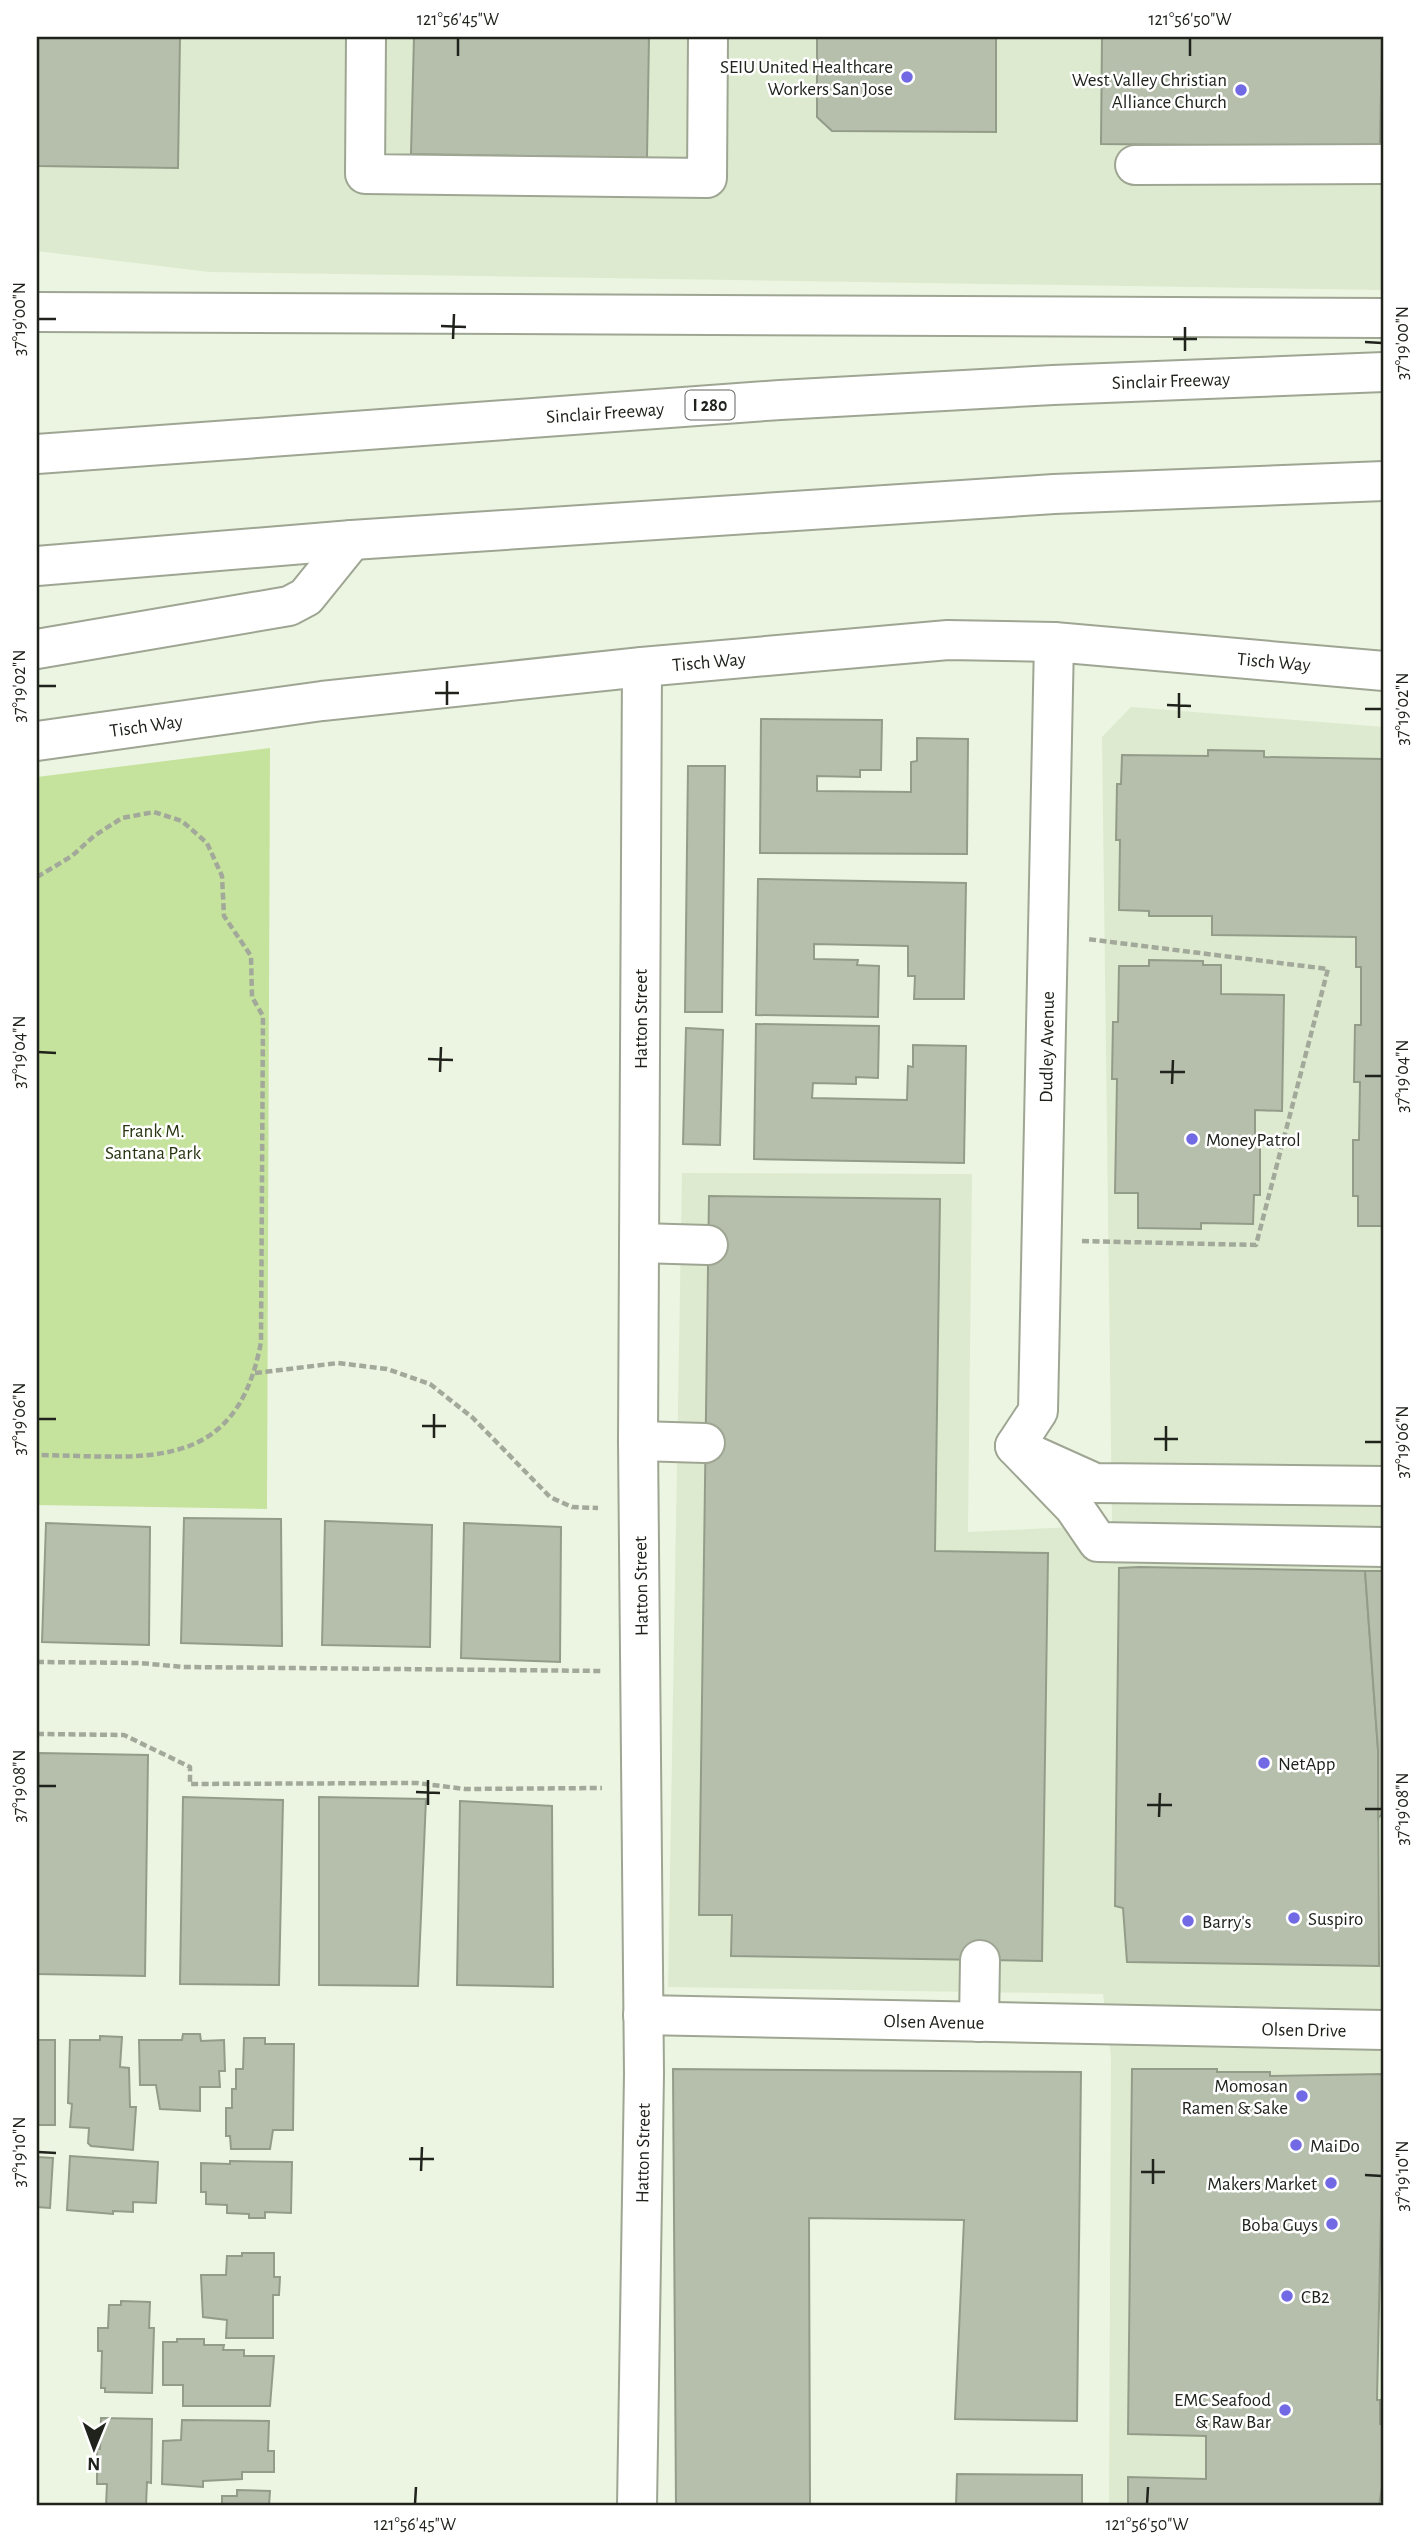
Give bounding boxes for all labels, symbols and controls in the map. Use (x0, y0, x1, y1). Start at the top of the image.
text: 121°56'45"W (417, 11, 499, 29)
text: 121°56'50"W (1148, 11, 1232, 29)
place label: SEIU United Healthcare Workers San Jose (720, 58, 893, 99)
marker: SEIU United Healthcare Workers San Jose (899, 69, 915, 85)
place label: West Valley Christian Alliance Church (1072, 71, 1227, 112)
marker: West Valley Christian Alliance Church (1233, 82, 1249, 98)
text: 37°19'00"N (11, 282, 29, 356)
text: 37°19'00"N (1394, 306, 1412, 380)
street label: Sinclair Freeway (1112, 370, 1231, 393)
road number: I 280 (686, 390, 734, 419)
street label: Sinclair Freeway (545, 400, 665, 427)
text: 37°19'02"N (11, 650, 29, 722)
street label: Tisch Way (672, 650, 747, 675)
street label: Tisch Way (1236, 650, 1311, 675)
text: 37°19'02"N (1394, 673, 1412, 745)
street label: Tisch Way (108, 712, 184, 741)
street label: Hatton Street (632, 969, 651, 1069)
street label: Dudley Avenue (1037, 991, 1058, 1103)
text: 37°19'04"N (11, 1015, 29, 1089)
text: 37°19'04"N (1394, 1039, 1412, 1113)
park label: Frank M. Santana Park (105, 1122, 201, 1163)
marker: MoneyPatrol (1184, 1131, 1200, 1147)
place label: MoneyPatrol (1206, 1131, 1301, 1150)
text: 37°19'06"N (11, 1382, 29, 1456)
text: 37°19'06"N (1394, 1405, 1412, 1479)
street label: Hatton Street (631, 1536, 652, 1636)
text: 37°19'08"N (11, 1749, 29, 1823)
marker: NetApp (1256, 1755, 1272, 1771)
place label: NetApp (1278, 1755, 1335, 1774)
text: 37°19'08"N (1394, 1772, 1412, 1846)
marker: Suspiro (1286, 1910, 1302, 1926)
place label: Suspiro (1308, 1910, 1363, 1929)
marker: Barry's (1180, 1913, 1196, 1929)
place label: Barry's (1202, 1913, 1252, 1932)
street label: Olsen Avenue (883, 2012, 985, 2033)
street label: Olsen Drive (1261, 2020, 1347, 2041)
place label: Momosan Ramen & Sake (1182, 2077, 1288, 2118)
marker: Momosan Ramen & Sake (1294, 2088, 1310, 2104)
street label: Hatton Street (633, 2103, 654, 2203)
text: 37°19'10"N (11, 2117, 29, 2187)
marker: MaiDo (1288, 2137, 1304, 2153)
place label: MaiDo (1310, 2137, 1360, 2156)
text: 37°19'10"N (1394, 2141, 1412, 2211)
place label: Makers Market (1207, 2175, 1317, 2194)
marker: Makers Market (1323, 2175, 1339, 2191)
place label: Boba Guys (1241, 2216, 1318, 2235)
marker: Boba Guys (1324, 2216, 1340, 2232)
marker: CB2 (1279, 2288, 1295, 2304)
place label: CB2 (1301, 2288, 1330, 2307)
place label: EMC Seafood & Raw Bar (1174, 2391, 1271, 2432)
marker: EMC Seafood & Raw Bar (1277, 2402, 1293, 2418)
north arrow (60, 2414, 130, 2484)
text: N (87, 2454, 101, 2473)
text: 121°56'45"W (374, 2516, 456, 2534)
text: 121°56'50"W (1105, 2516, 1189, 2534)

